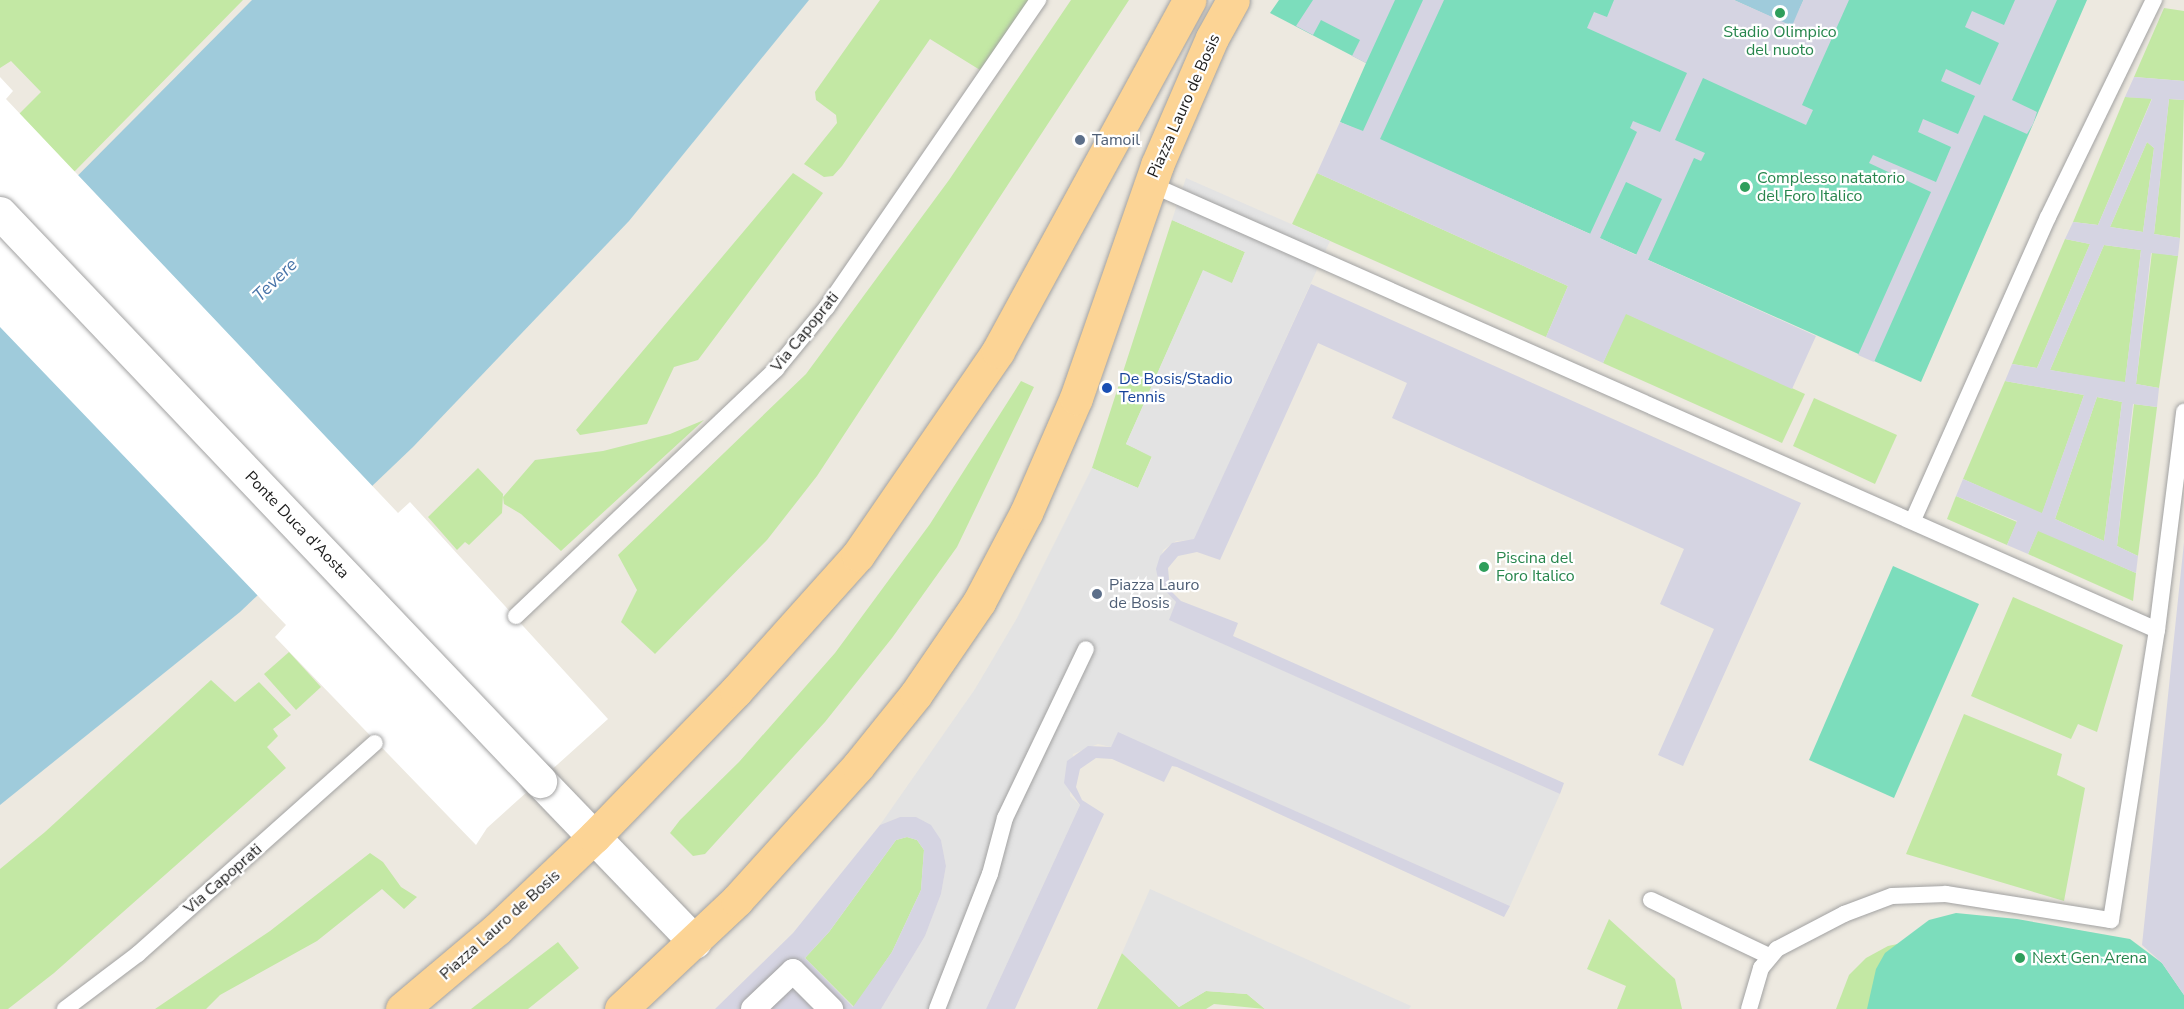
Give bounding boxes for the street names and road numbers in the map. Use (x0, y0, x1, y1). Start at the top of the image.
street label: Piazza Lauro de Bosis (1144, 31, 1224, 181)
street label: Via Capoprati (767, 288, 843, 376)
street label: Ponte Duca d'Aosta (241, 467, 353, 583)
street label: Via Capoprati (180, 840, 266, 918)
street label: Piazza Lauro de Bosis (436, 866, 564, 984)

